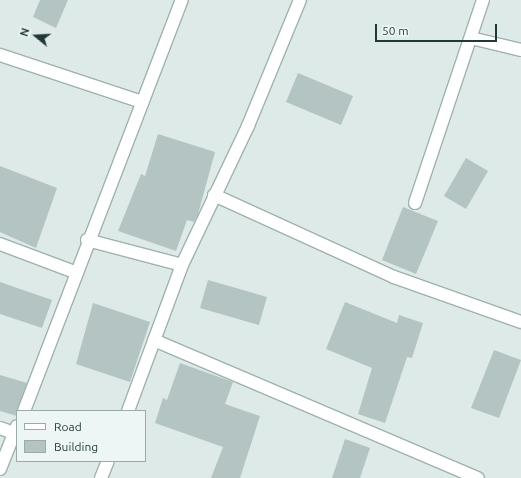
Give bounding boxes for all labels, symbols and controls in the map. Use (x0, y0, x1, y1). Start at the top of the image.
north arrow (16, 16, 56, 56)
scale bar (377, 16, 499, 42)
text: 50 m (382, 24, 409, 37)
text: N (18, 27, 32, 38)
legend (16, 410, 146, 462)
text: Road (54, 420, 82, 433)
text: Building (54, 440, 98, 453)

